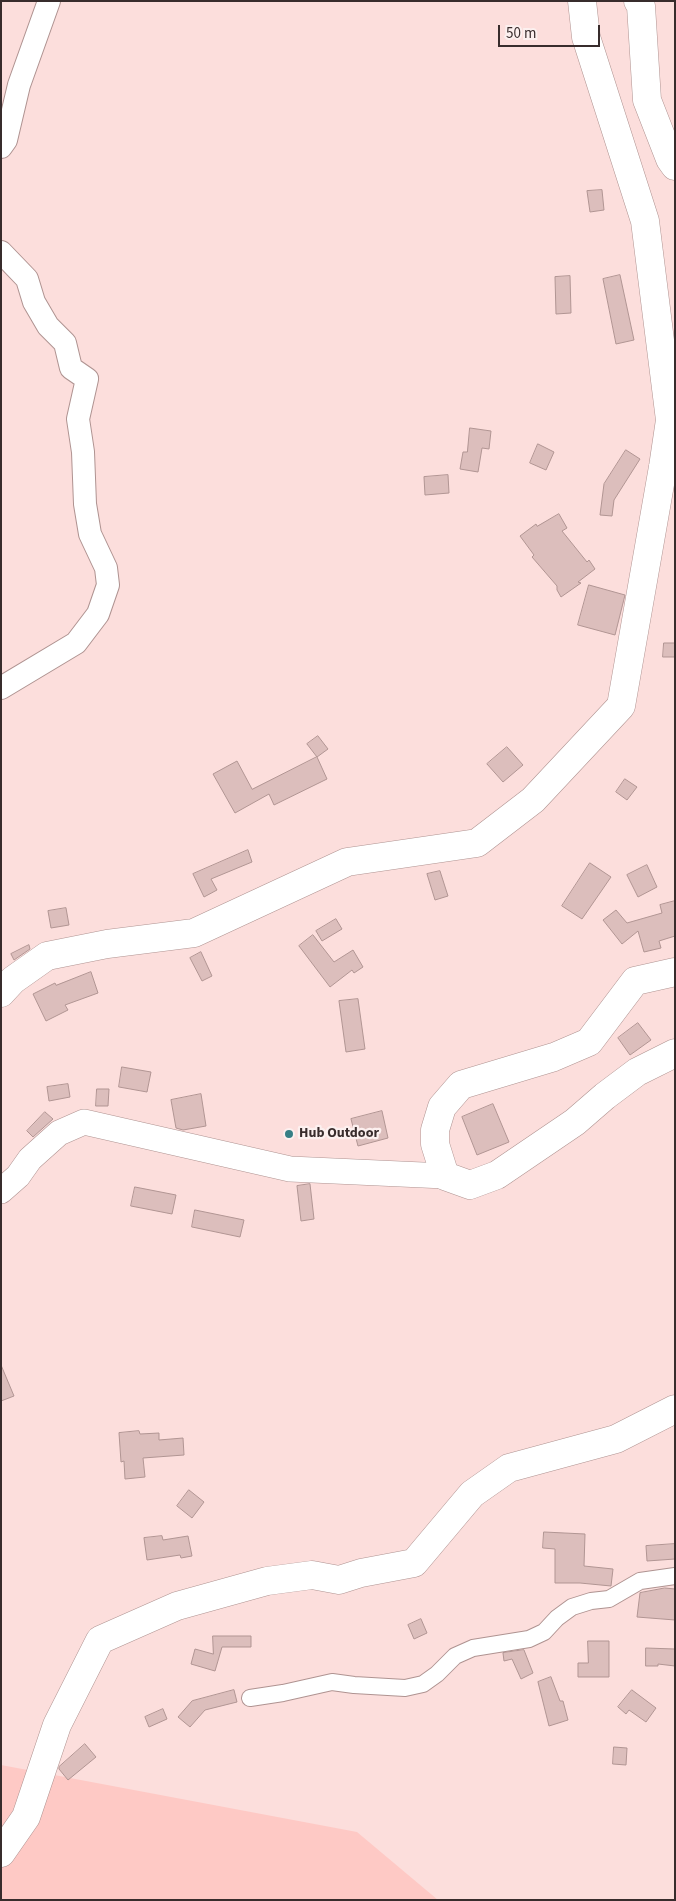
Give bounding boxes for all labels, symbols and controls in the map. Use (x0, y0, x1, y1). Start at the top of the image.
scale bar (501, 15, 604, 47)
text: 50 m (506, 23, 536, 44)
place label: Hub Outdoor (299, 1126, 379, 1142)
marker: Hub Outdoor (283, 1128, 295, 1140)

